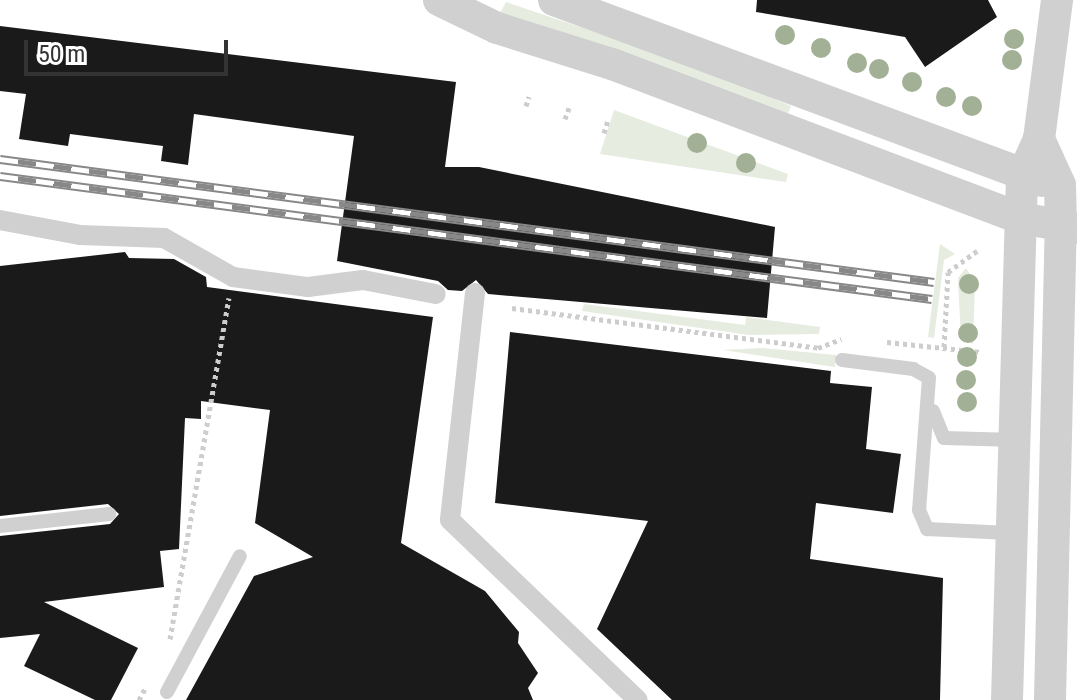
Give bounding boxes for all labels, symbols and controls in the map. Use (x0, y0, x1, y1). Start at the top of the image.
scale bar (28, 24, 232, 74)
text: 50 m (38, 40, 85, 68)

